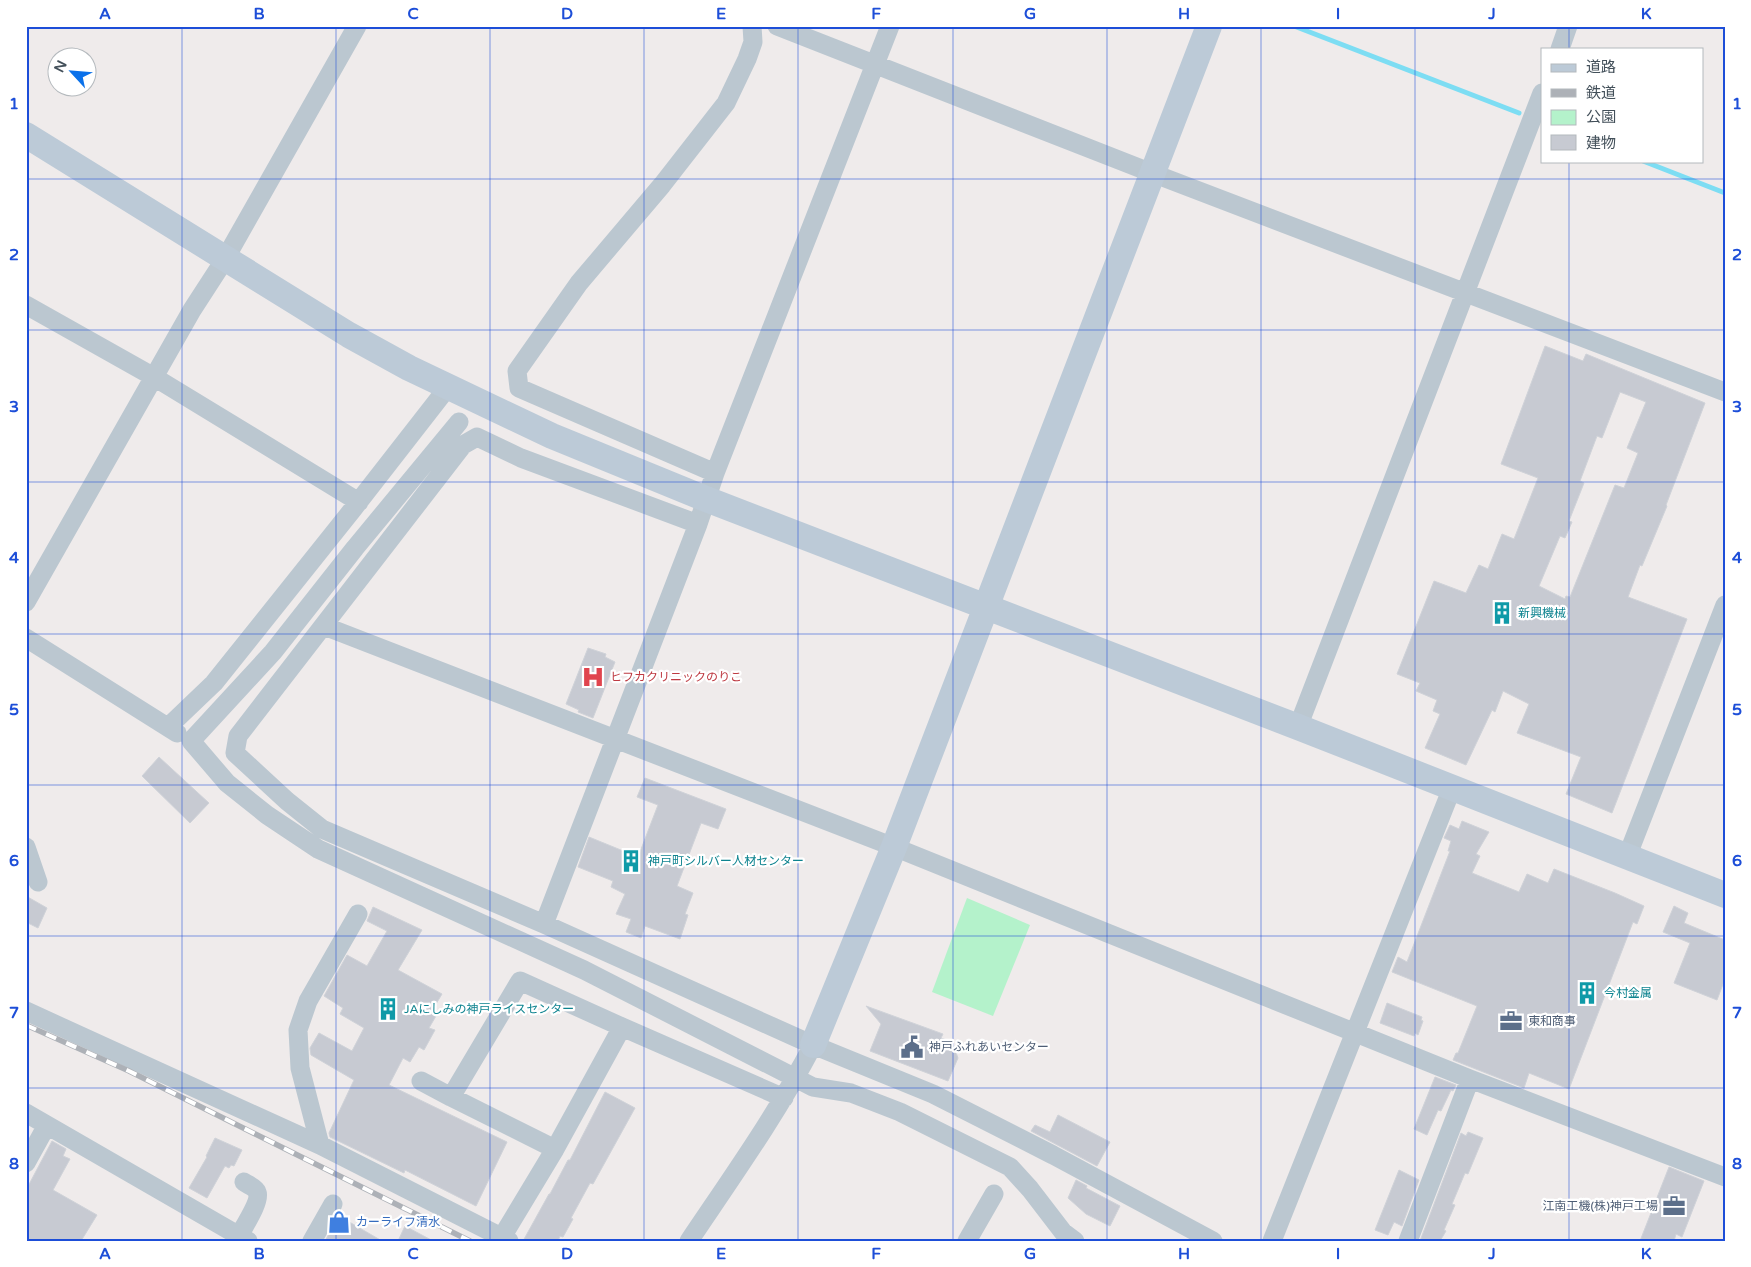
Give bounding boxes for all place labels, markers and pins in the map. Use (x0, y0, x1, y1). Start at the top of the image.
building icon: 新興機械 (1489, 600, 1515, 626)
place label: 新興機械 (1518, 606, 1566, 620)
hospital icon: ヒフカクリニックのりこ (580, 664, 606, 690)
place label: ヒフカクリニックのりこ (610, 670, 742, 684)
building icon: 神戸町シルバー人材センター (618, 848, 644, 874)
place label: 神戸町シルバー人材センター (648, 854, 804, 868)
building icon: 今村金属 (1574, 980, 1600, 1006)
place label: 今村金属 (1604, 986, 1652, 1000)
building icon: JAにしみの神戸ライスセンター (375, 996, 401, 1022)
place label: JAにしみの神戸ライスセンター (404, 1002, 574, 1016)
office icon: 東和商事 (1498, 1008, 1524, 1034)
place label: 東和商事 (1528, 1014, 1576, 1028)
public building icon: 神戸ふれあいセンター (899, 1034, 925, 1060)
place label: 神戸ふれあいセンター (929, 1040, 1049, 1054)
office icon: 江南工機(株)神戸工場 (1661, 1193, 1687, 1219)
place label: 江南工機(株)神戸工場 (1543, 1199, 1658, 1213)
shop icon: カーライフ清水 (326, 1209, 352, 1235)
place label: カーライフ清水 (356, 1215, 440, 1229)

